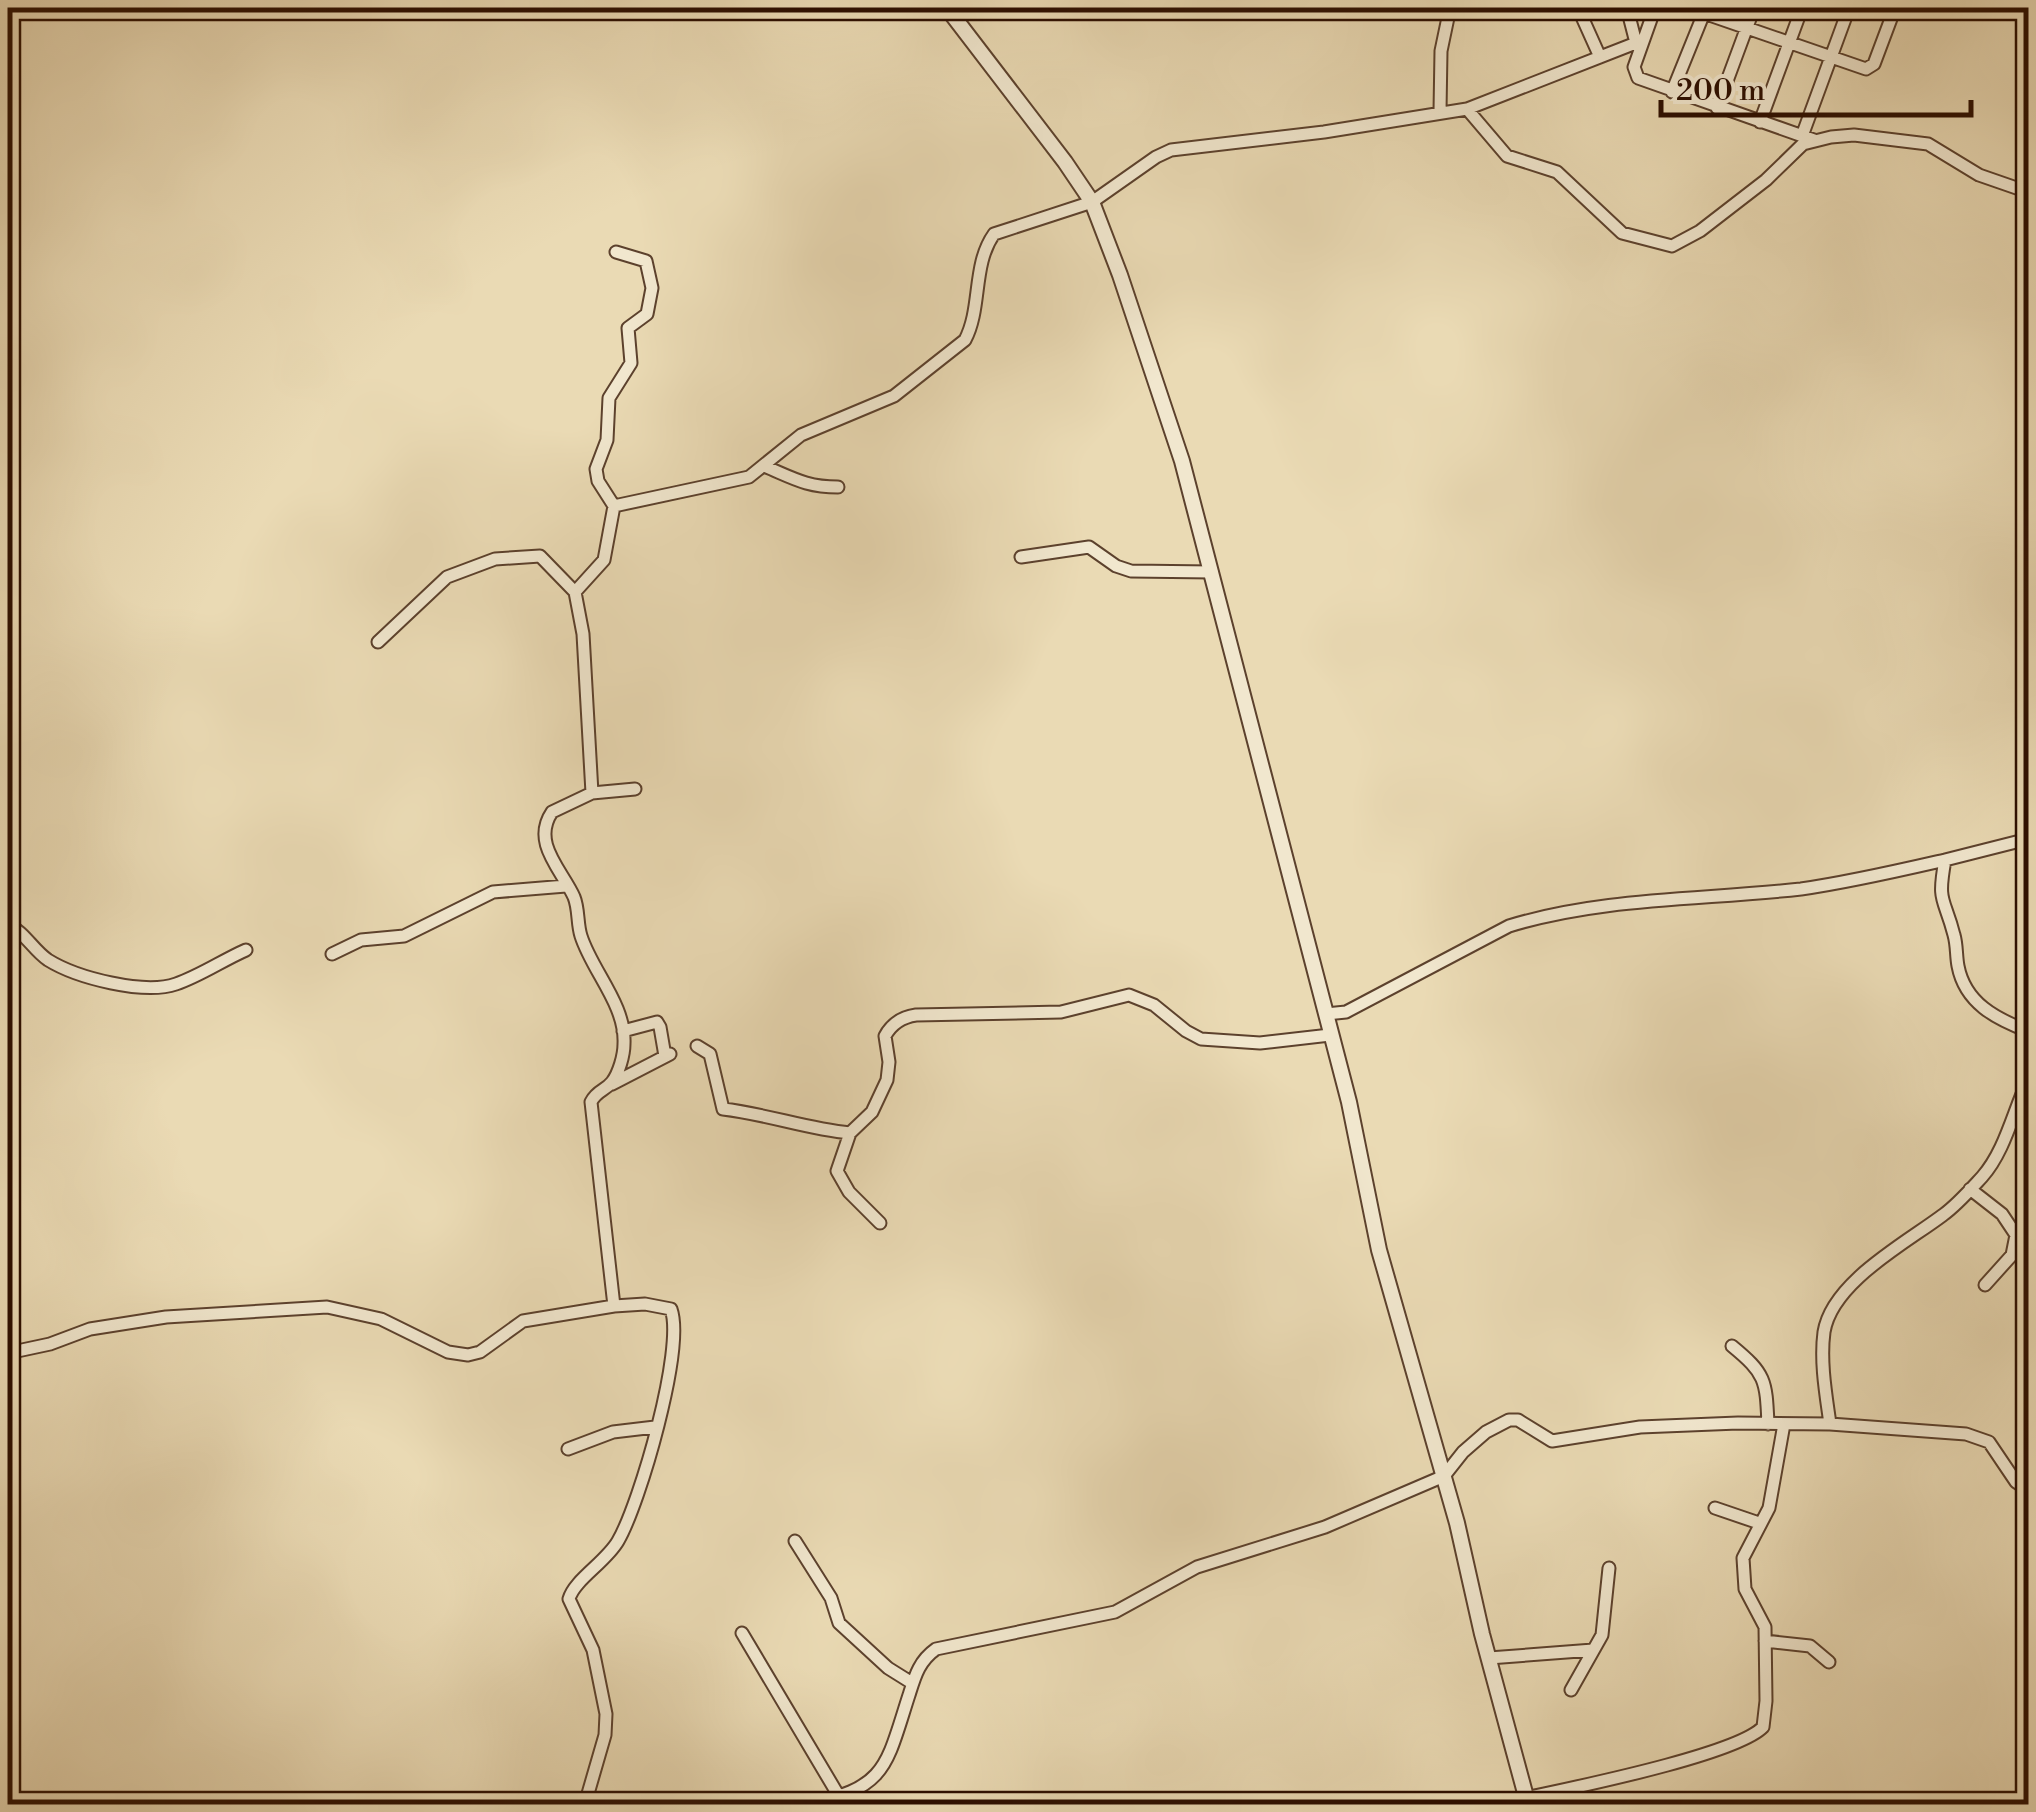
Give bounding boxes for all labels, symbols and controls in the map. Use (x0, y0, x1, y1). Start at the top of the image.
scale bar (1661, 55, 1971, 117)
text: 200 m (1676, 72, 1765, 110)

